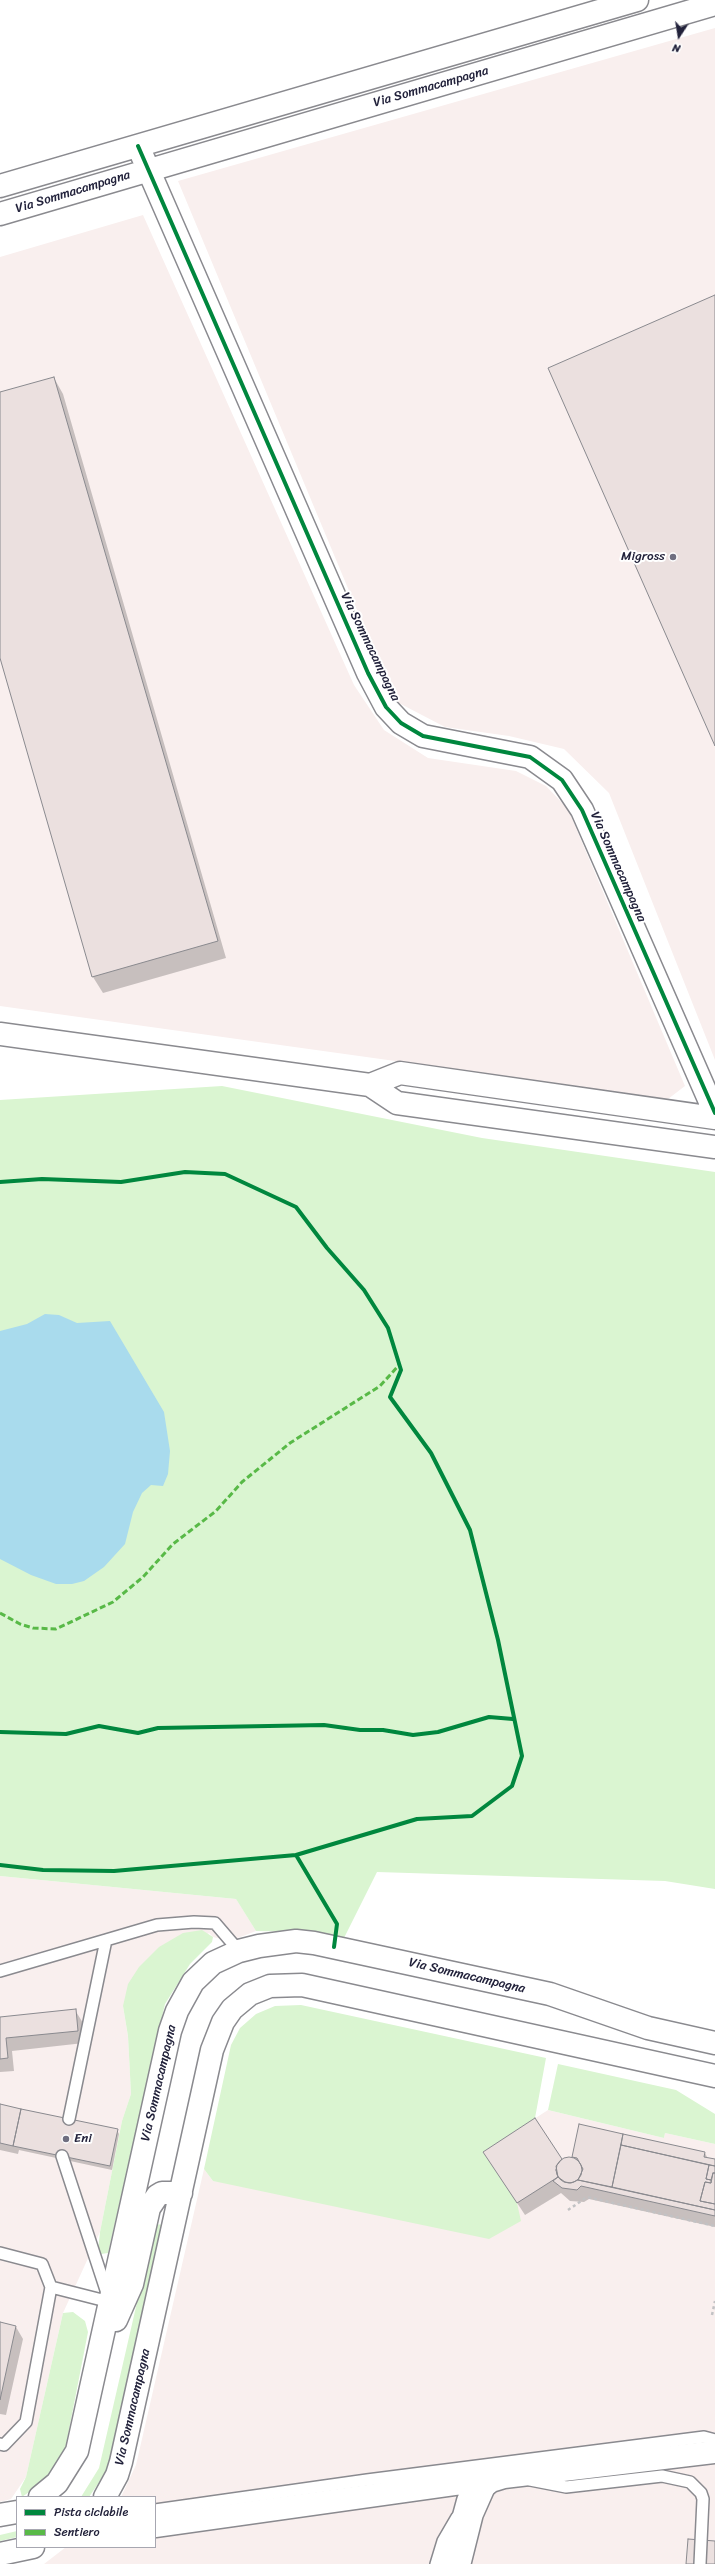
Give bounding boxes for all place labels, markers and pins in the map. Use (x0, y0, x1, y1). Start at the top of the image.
place label: Migross (621, 549, 665, 565)
marker: Migross (668, 552, 678, 562)
place label: Eni (74, 2131, 92, 2147)
marker: Eni (61, 2134, 71, 2144)

